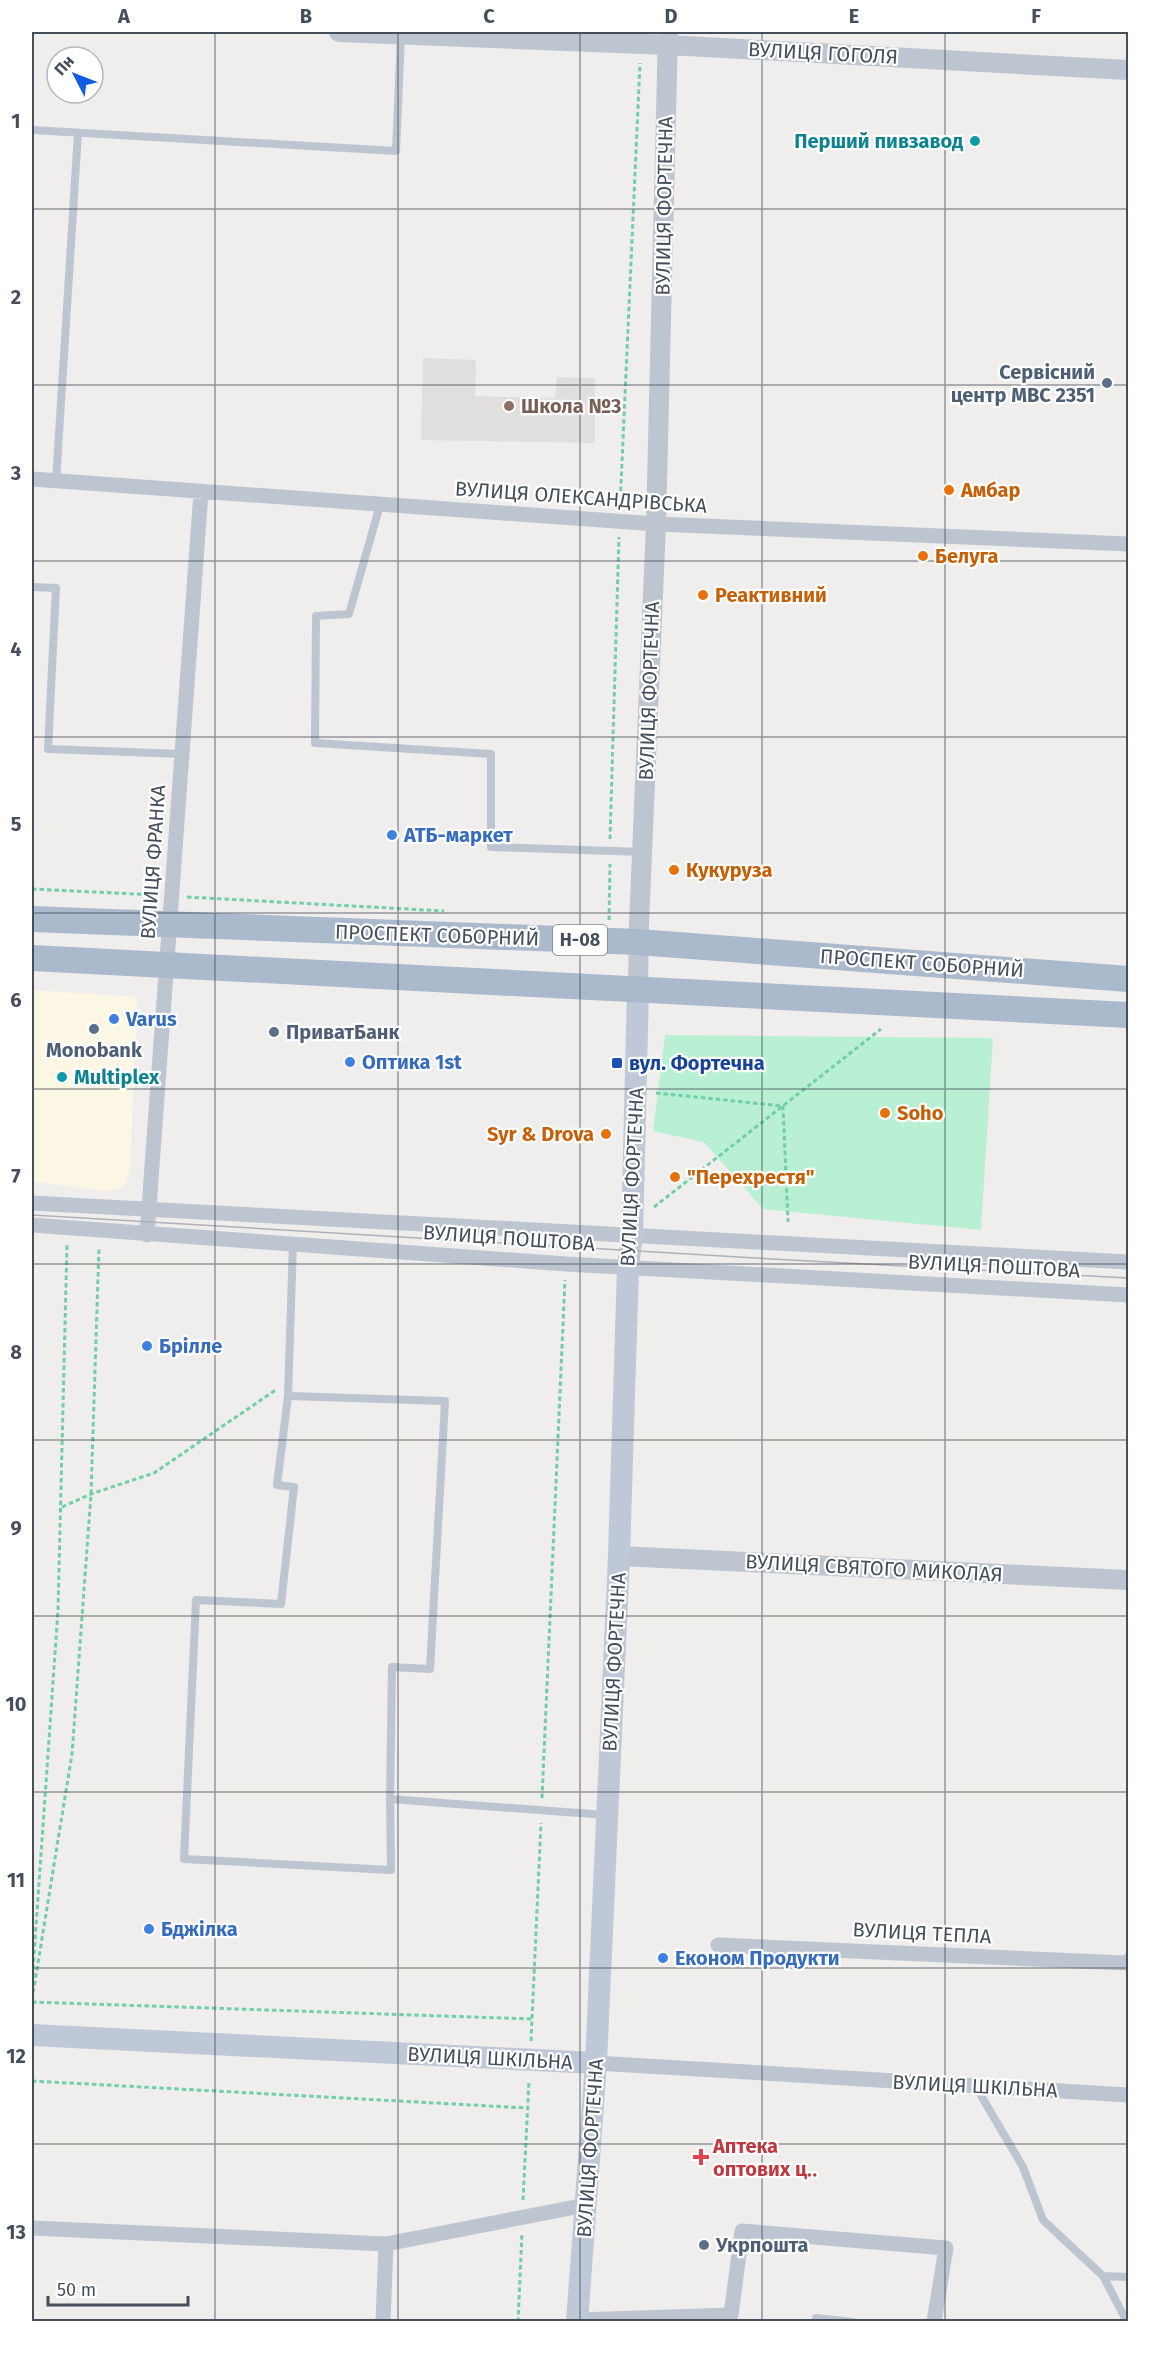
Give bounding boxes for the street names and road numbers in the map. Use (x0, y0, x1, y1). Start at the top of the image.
street label: ВУЛИЦЯ ГОГОЛЯ (747, 37, 899, 69)
street label: ВУЛИЦЯ ФОРТЕЧНА (650, 116, 678, 296)
street label: ВУЛИЦЯ ОЛЕКСАНДРІВСЬКА (454, 476, 708, 518)
street label: ВУЛИЦЯ ФОРТЕЧНА (634, 600, 664, 781)
street label: ВУЛИЦЯ ФРАНКА (136, 783, 170, 940)
street label: ПРОСПЕКТ СОБОРНИЙ (334, 919, 540, 951)
road number: Н-08 (553, 925, 607, 955)
street label: ПРОСПЕКТ СОБОРНИЙ (819, 944, 1025, 982)
street label: ВУЛИЦЯ ФОРТЕЧНА (615, 1086, 649, 1267)
street label: ВУЛИЦЯ ПОШТОВА (422, 1220, 596, 1256)
street label: ВУЛИЦЯ ПОШТОВА (907, 1250, 1081, 1283)
street label: ВУЛИЦЯ СВЯТОГО МИКОЛАЯ (745, 1549, 1003, 1587)
street label: ВУЛИЦЯ ФОРТЕЧНА (597, 1571, 631, 1752)
street label: ВУЛИЦЯ ТЕПЛА (852, 1917, 992, 1949)
street label: ВУЛИЦЯ ШКІЛЬНА (407, 2042, 574, 2074)
street label: ВУЛИЦЯ ФОРТЕЧНА (572, 2057, 608, 2238)
street label: ВУЛИЦЯ ШКІЛЬНА (892, 2070, 1059, 2102)

